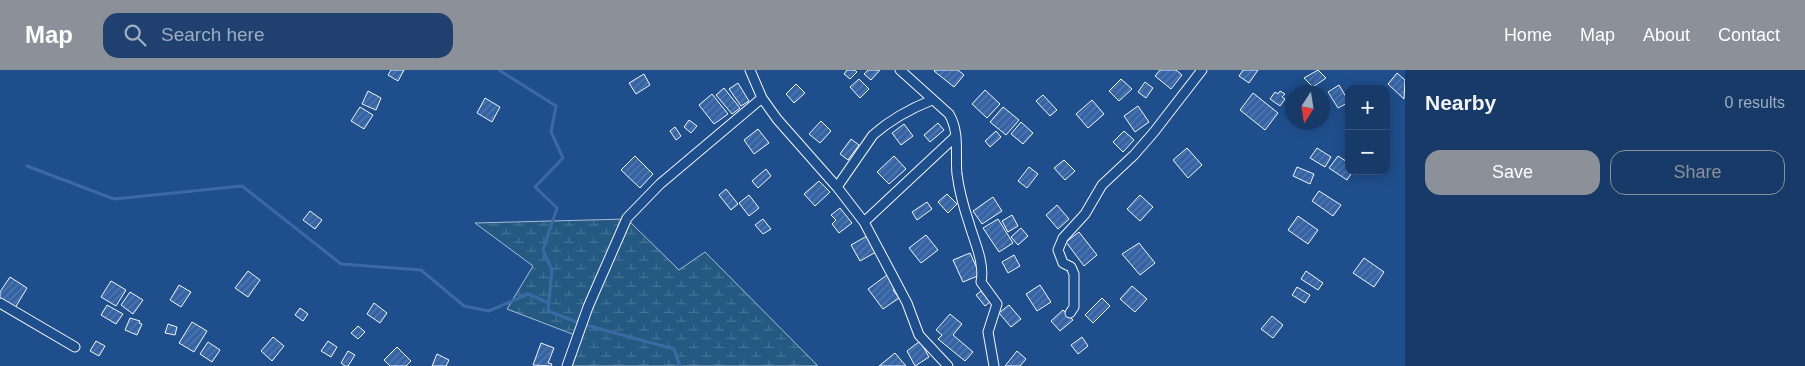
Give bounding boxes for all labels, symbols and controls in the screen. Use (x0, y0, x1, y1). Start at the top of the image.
search box (103, 13, 453, 58)
text: Map (25, 21, 73, 48)
icon: search (121, 21, 149, 49)
text: Search here (161, 24, 265, 45)
text: Home (1504, 25, 1552, 45)
text: Map (1580, 25, 1615, 45)
text: About (1643, 25, 1690, 45)
text: Contact (1718, 25, 1780, 45)
north arrow (1285, 85, 1330, 130)
map controls (1345, 85, 1390, 175)
button: + (1345, 85, 1390, 130)
text: Nearby (1425, 91, 1496, 114)
text: 0 results (1725, 94, 1785, 111)
button: − (1345, 130, 1390, 175)
button: Save (1425, 150, 1600, 195)
button: Share (1610, 150, 1785, 195)

